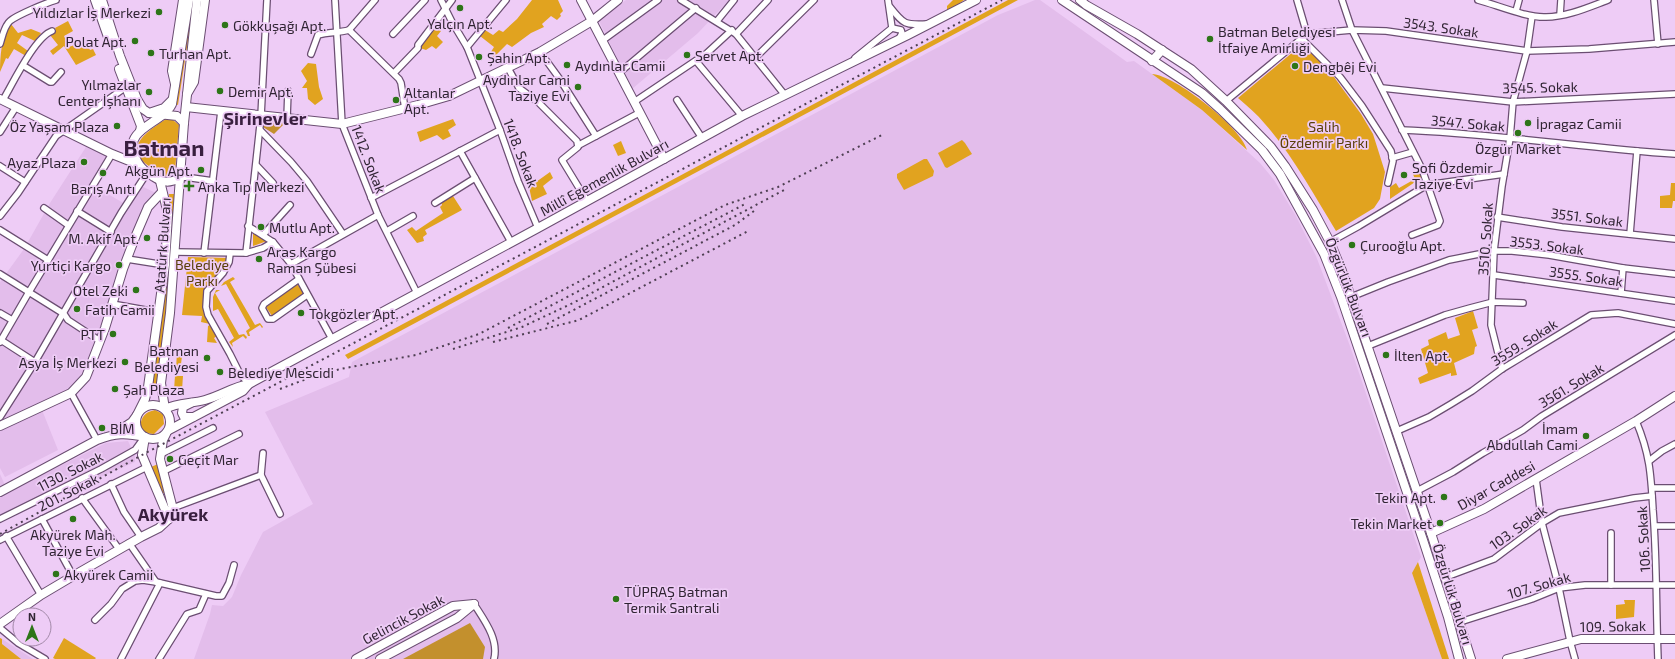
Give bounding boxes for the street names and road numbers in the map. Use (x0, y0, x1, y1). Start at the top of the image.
street label: 3543. Sokak (1402, 13, 1480, 41)
street label: 3545. Sokak (1502, 78, 1578, 96)
street label: 3547. Sokak (1430, 111, 1506, 135)
street label: 1418. Sokak (500, 116, 542, 190)
street label: 1412. Sokak (348, 122, 390, 196)
street label: Millî Egemenlik Bulvarı (537, 135, 671, 219)
street label: Atatürk Bulvarı (150, 197, 174, 293)
street label: 3510. Sokak (1474, 202, 1496, 276)
street label: 3551. Sokak (1550, 204, 1624, 230)
street label: 3553. Sokak (1509, 232, 1585, 258)
street label: Özgürlük Bulvarı (1322, 235, 1376, 339)
street label: 3555. Sokak (1548, 262, 1624, 290)
street label: 3559. Sokak (1488, 315, 1560, 369)
street label: 3561. Sokak (1535, 359, 1607, 411)
street label: 1130. Sokak (34, 447, 106, 495)
street label: Diyar Caddesi (1454, 457, 1538, 513)
street label: 201. Sokak (35, 469, 101, 515)
street label: 103. Sokak (1486, 501, 1550, 553)
street label: 106. Sokak (1633, 506, 1653, 572)
street label: Özgürlük Bulvarı (1430, 541, 1476, 647)
street label: 107. Sokak (1506, 568, 1572, 602)
street label: Gelincik Sokak (359, 590, 447, 648)
street label: 109. Sokak (1580, 617, 1646, 635)

